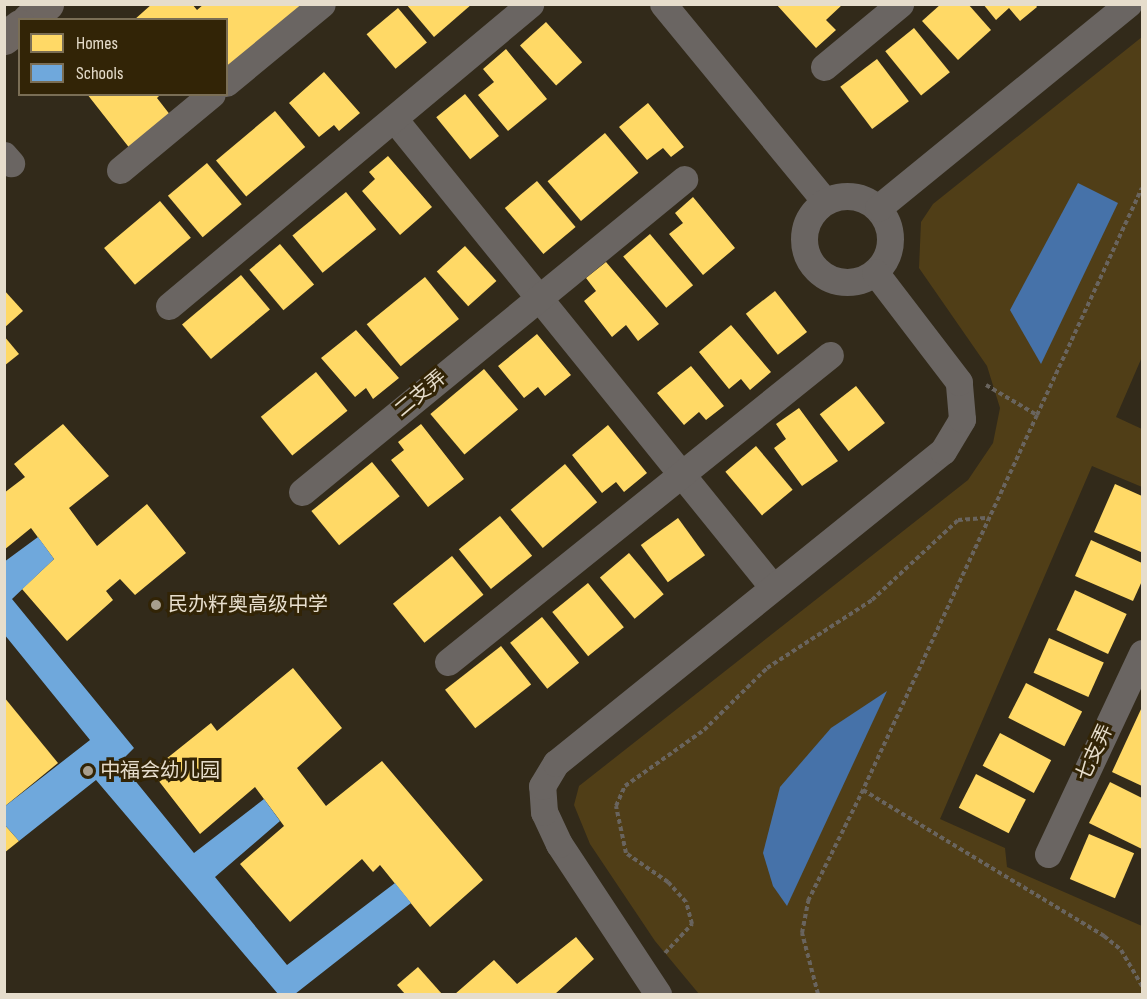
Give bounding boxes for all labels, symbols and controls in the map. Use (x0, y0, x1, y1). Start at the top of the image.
legend (18, 18, 228, 96)
text: Homes (76, 33, 118, 54)
text: Schools (76, 63, 123, 84)
street label: 二支弄 (390, 366, 452, 422)
place label: 民办籽奥高级中学 (168, 593, 328, 617)
marker: 民办籽奥高级中学 (149, 598, 163, 612)
street label: 七支弄 (1071, 721, 1119, 785)
place label: 中福会幼儿园 (100, 759, 220, 783)
marker: 中福会幼儿园 (81, 764, 95, 778)

